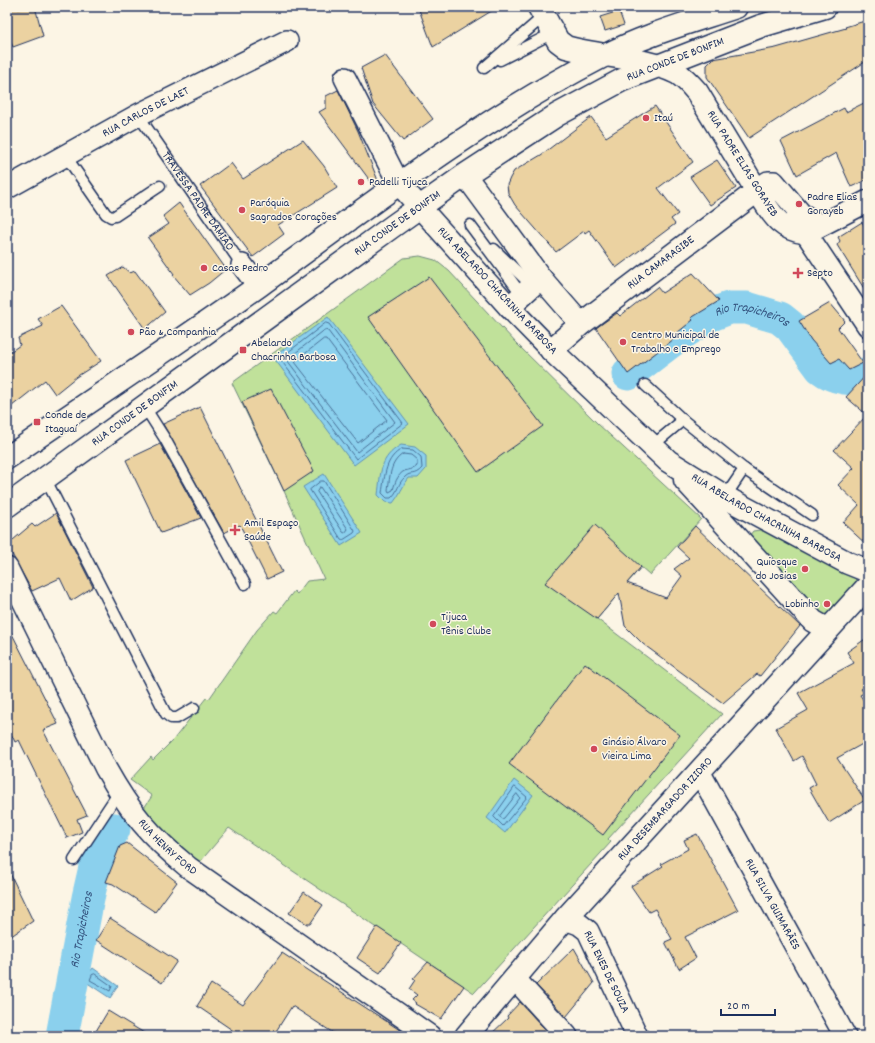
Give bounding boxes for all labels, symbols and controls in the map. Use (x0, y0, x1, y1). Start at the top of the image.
street label: RUA CONDE DE BONFIM (624, 33, 727, 86)
street label: RUA CARLOS DE LAET (99, 83, 192, 142)
street label: RUA PADRE ELIAS GORAYEB (702, 107, 782, 221)
place label: Itaú (654, 110, 673, 127)
marker: Itaú (641, 113, 651, 123)
street label: TRAVESSA PADRE DAMIÃO (157, 148, 238, 254)
place label: Padelli Tijuca (369, 174, 428, 191)
marker: Padelli Tijuca (356, 177, 366, 187)
street label: RUA CONDE DE BONFIM (350, 186, 444, 260)
place label: Padre Elias Gorayeb (807, 189, 857, 220)
place label: Paróquia Sagrados Corações (250, 195, 337, 226)
marker: Padre Elias Gorayeb (794, 199, 804, 209)
marker: Paróquia Sagrados Corações (237, 205, 247, 215)
street label: RUA ABELARDO CHACRINHA BARBOSA (433, 223, 561, 359)
street label: RUA CAMARAGIBE (624, 232, 699, 294)
place label: Casas Pedro (212, 260, 268, 277)
marker: Casas Pedro (199, 263, 209, 273)
place label: Septo (807, 265, 833, 282)
marker: Septo (792, 267, 804, 279)
water label: Rio Trapicheiros (712, 299, 794, 332)
place label: Pão & Companhia (139, 324, 216, 341)
marker: Pão & Companhia (126, 327, 136, 337)
place label: Centro Municipal de Trabalho e Emprego (631, 327, 721, 358)
place label: Abelardo Chacrinha Barbosa (251, 335, 336, 366)
marker: Centro Municipal de Trabalho e Emprego (618, 337, 628, 347)
marker: Abelardo Chacrinha Barbosa (238, 345, 248, 355)
street label: RUA CONDE DE BONFIM (88, 376, 182, 450)
place label: Conde de Itaguaí (45, 407, 86, 438)
marker: Conde de Itaguaí (32, 417, 42, 427)
street label: RUA ABELARDO CHACRINHA BARBOSA (688, 469, 845, 567)
place label: Amil Espaço Saúde (244, 515, 298, 546)
marker: Amil Espaço Saúde (229, 524, 241, 536)
place label: Quiosque do Josias (756, 554, 797, 585)
marker: Quiosque do Josias (800, 564, 810, 574)
place label: Lobinho (785, 596, 819, 613)
marker: Lobinho (822, 599, 832, 609)
place label: Tijuca Tênis Clube (441, 609, 491, 640)
marker: Tijuca Tênis Clube (428, 619, 438, 629)
place label: Ginásio Álvaro Vieira Lima (602, 734, 667, 765)
marker: Ginásio Álvaro Vieira Lima (589, 744, 599, 754)
street label: RUA DESEMBARGADOR IZIDRO (614, 753, 717, 864)
street label: RUA HENRY FORD (134, 815, 200, 879)
street label: RUA SILVA GUIMARÃES (740, 856, 805, 953)
water label: Rio Trapicheiros (65, 889, 99, 970)
street label: RUA ENES DE SOUZA (579, 928, 634, 1017)
scale bar (721, 991, 775, 1017)
text: 20 m (727, 998, 750, 1015)

